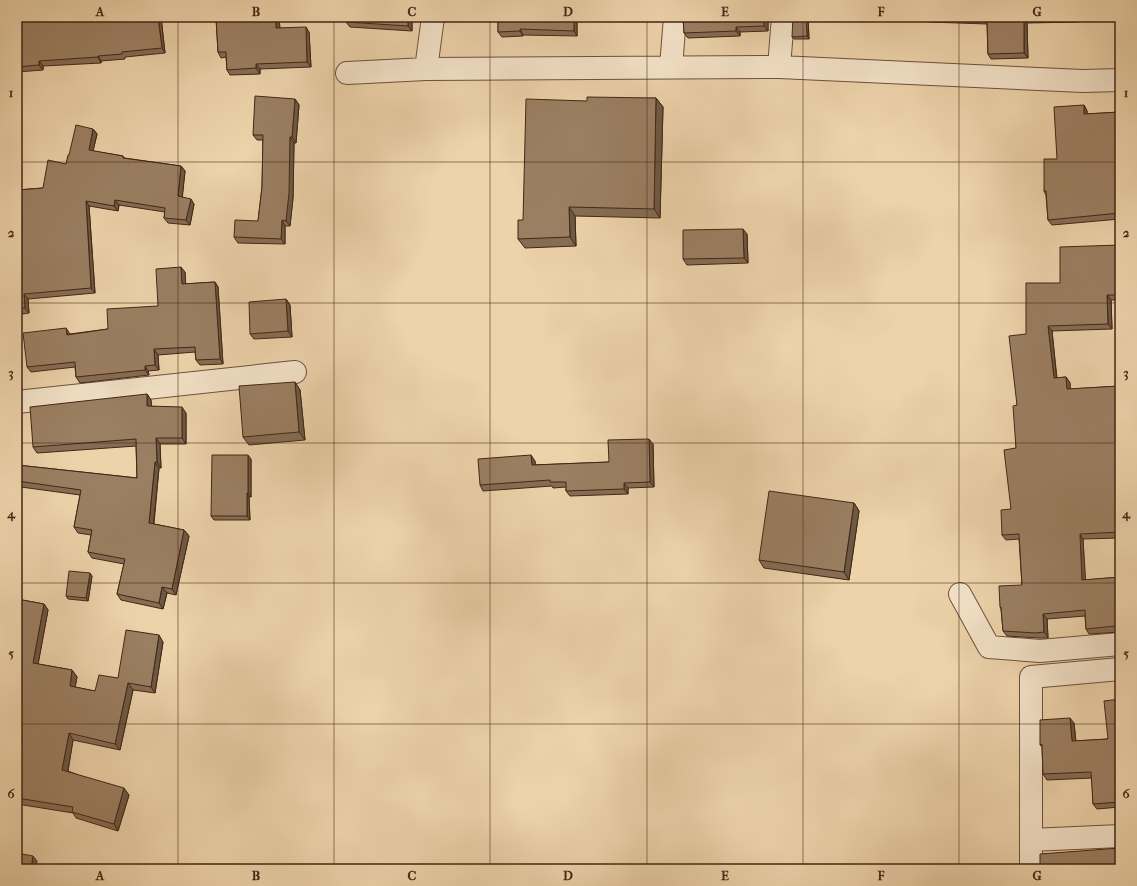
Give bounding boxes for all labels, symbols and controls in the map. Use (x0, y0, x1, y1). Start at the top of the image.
text: A (95, 4, 105, 19)
text: B (252, 4, 261, 19)
text: C (408, 4, 417, 19)
text: D (563, 4, 573, 19)
text: E (721, 4, 729, 19)
text: F (877, 4, 885, 19)
text: G (1032, 4, 1042, 19)
text: 1 (9, 85, 14, 100)
text: 1 (1124, 85, 1129, 100)
text: 2 (8, 225, 15, 240)
text: 2 (1123, 225, 1130, 240)
text: 3 (8, 365, 14, 381)
text: 3 (1123, 365, 1129, 381)
text: 4 (6, 506, 16, 522)
text: 4 (1121, 506, 1131, 522)
text: 5 (8, 646, 14, 661)
text: 5 (1123, 646, 1129, 661)
text: 6 (7, 786, 15, 801)
text: 6 (1122, 786, 1130, 801)
text: A (95, 868, 105, 883)
text: B (252, 868, 261, 883)
text: C (408, 868, 417, 883)
text: D (563, 868, 573, 883)
text: E (721, 868, 729, 883)
text: F (877, 868, 885, 883)
text: G (1032, 868, 1042, 883)

